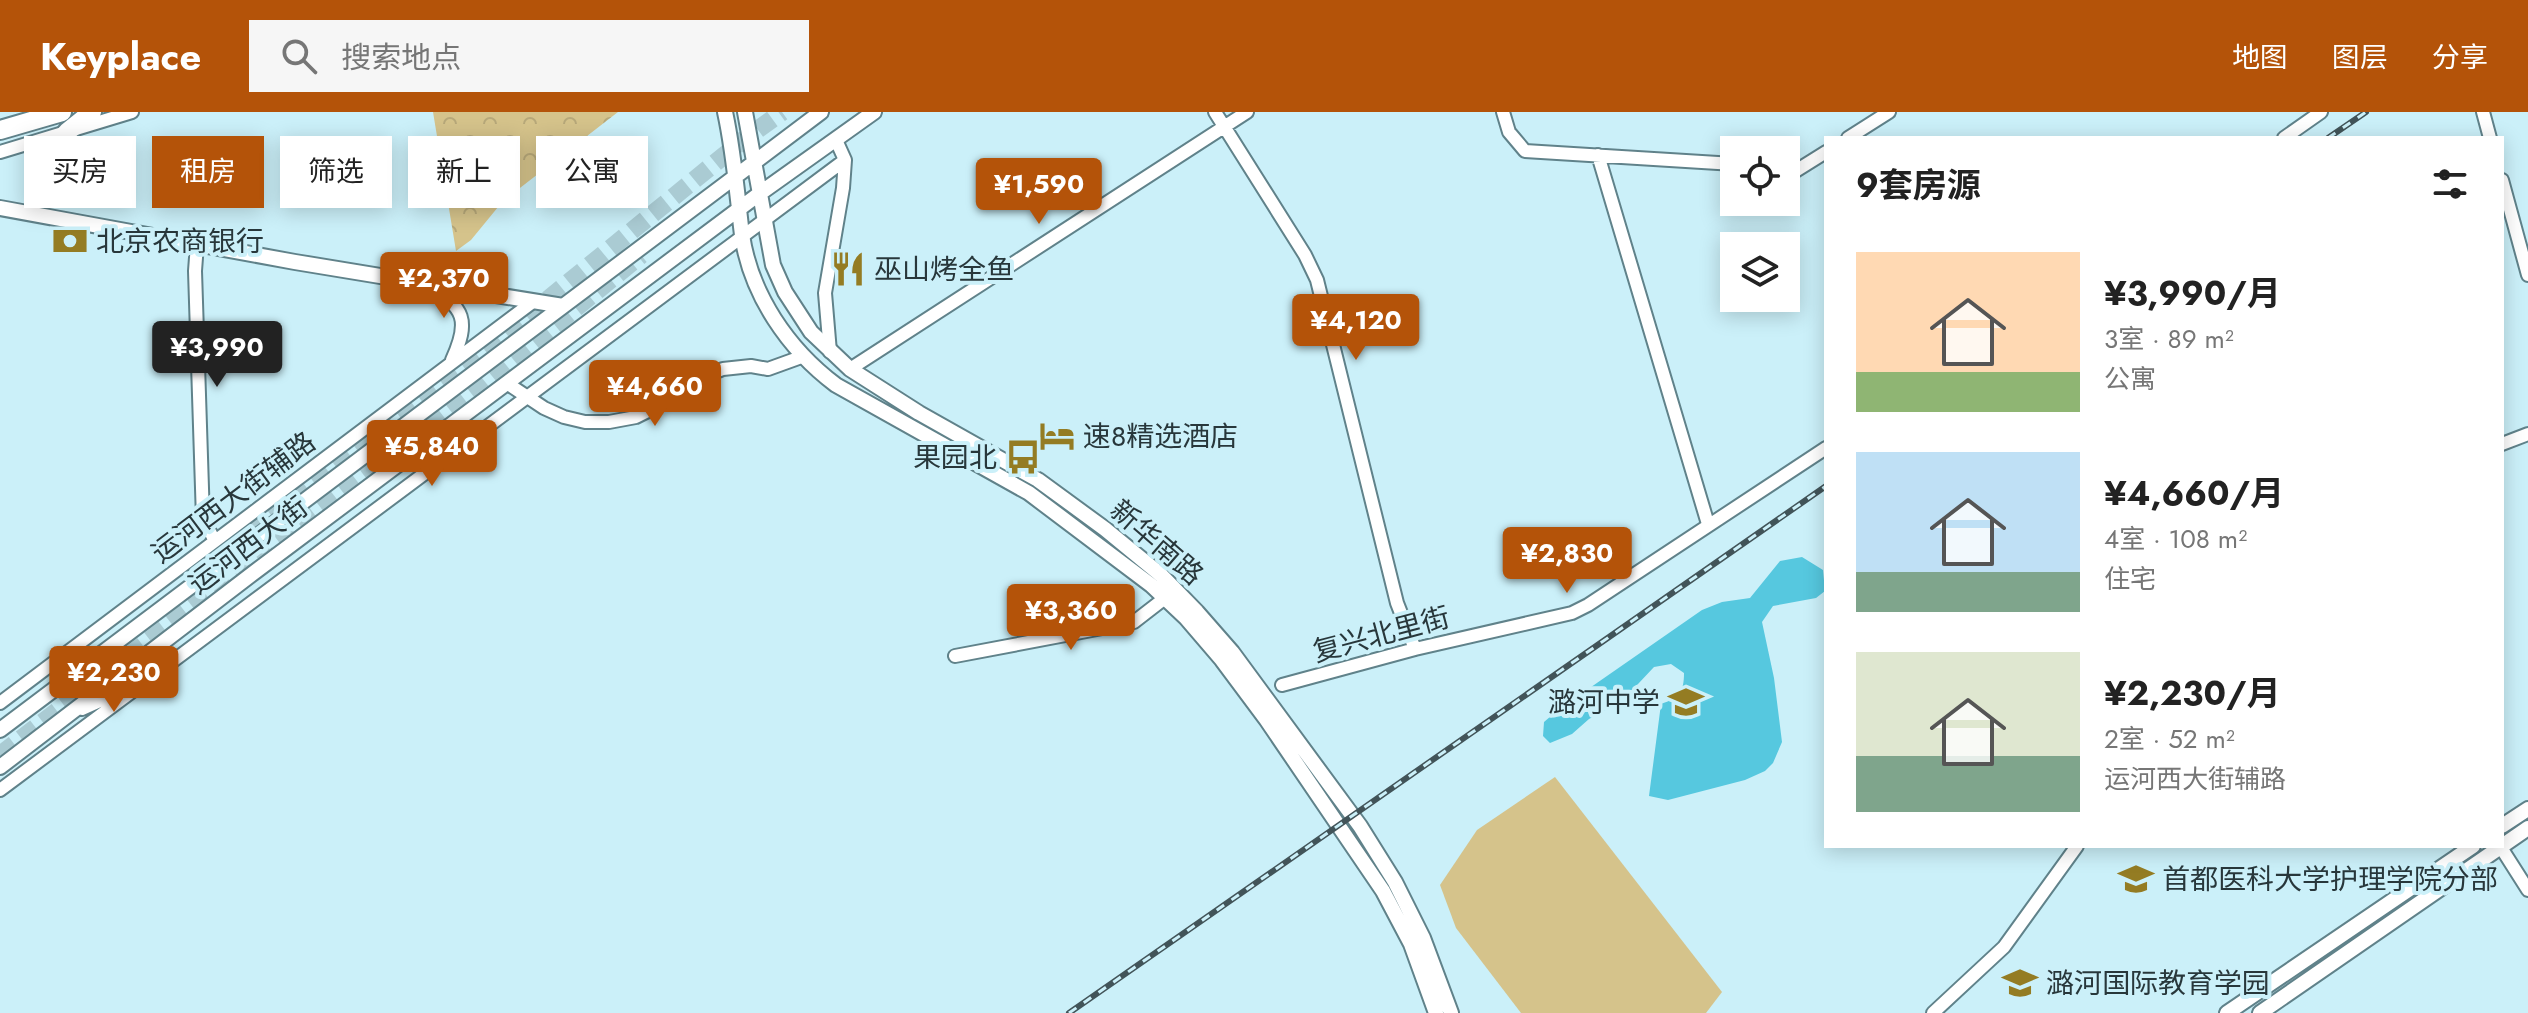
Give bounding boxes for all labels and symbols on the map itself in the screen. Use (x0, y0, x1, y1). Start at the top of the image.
pin: ¥1,590 (974, 158, 1104, 226)
place label: 北京农商银行 (96, 221, 264, 262)
bank icon: 北京农商银行 (51, 222, 89, 260)
place label: 巫山烤全鱼 (874, 249, 1014, 290)
restaurant icon: 巫山烤全鱼 (829, 250, 867, 288)
pin: ¥2,370 (379, 252, 509, 320)
pin: ¥4,120 (1291, 294, 1421, 362)
pin: ¥3,990 (152, 321, 282, 389)
pin: ¥4,660 (590, 360, 720, 428)
place label: 速8精选酒店 (1083, 416, 1238, 457)
hotel icon: 速8精选酒店 (1038, 417, 1076, 455)
pin: ¥5,840 (367, 420, 497, 488)
street label: 运河西大街辅路 (145, 425, 321, 569)
place label: 果园北 (913, 437, 997, 478)
bus stop icon: 果园北 (1004, 438, 1042, 476)
street label: 运河西大街 (182, 489, 314, 601)
street label: 新华南路 (1101, 490, 1212, 595)
pin: ¥2,830 (1502, 527, 1632, 595)
pin: ¥3,360 (1006, 584, 1136, 652)
street label: 复兴北里街 (1308, 597, 1454, 672)
pin: ¥2,230 (49, 646, 179, 714)
place label: 潞河中学 (1548, 682, 1660, 723)
school or university icon: 潞河中学 (1667, 683, 1705, 721)
place label: 首都医科大学护理学院分部 (2162, 859, 2498, 900)
school or university icon: 首都医科大学护理学院分部 (2117, 860, 2155, 898)
place label: 潞河国际教育学园 (2046, 963, 2270, 1004)
school or university icon: 潞河国际教育学园 (2001, 964, 2039, 1002)

